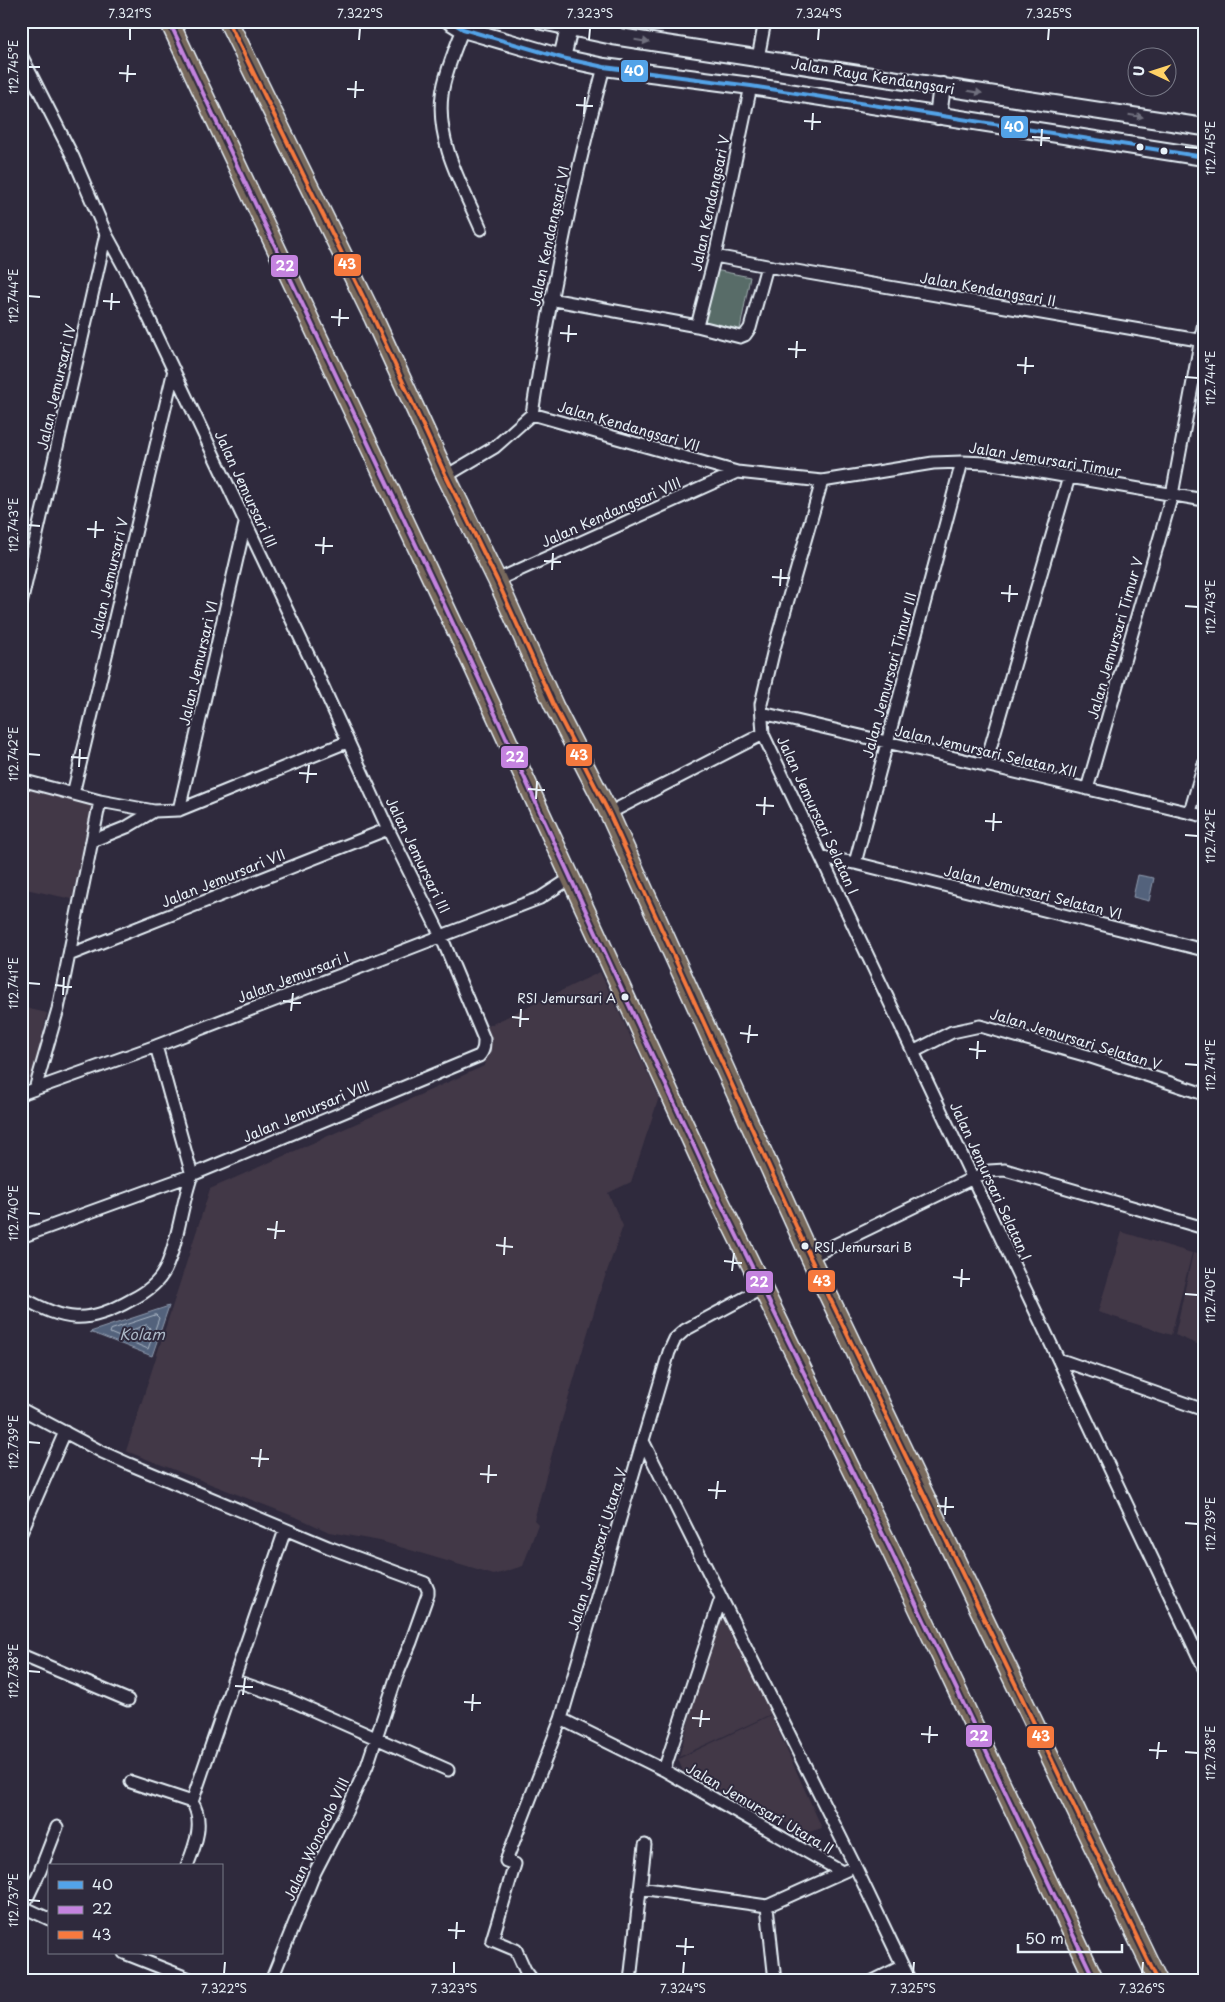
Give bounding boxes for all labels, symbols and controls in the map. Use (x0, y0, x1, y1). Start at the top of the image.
text: 7.321°S (108, 4, 152, 22)
text: 7.322°S (337, 4, 383, 22)
text: 7.323°S (567, 4, 613, 22)
text: 7.324°S (796, 4, 842, 22)
text: 7.325°S (1026, 4, 1072, 22)
one-way arrow (634, 37, 650, 45)
text: 112.745°E (4, 40, 22, 94)
north arrow (1128, 48, 1178, 98)
street label: Jalan Raya Kendangsari (790, 53, 956, 99)
line badge: 40 (620, 59, 649, 83)
text: 40 (624, 60, 644, 81)
text: U (1128, 65, 1149, 77)
one-way arrow (968, 88, 984, 96)
one-way arrow (1128, 113, 1144, 121)
line badge: 40 (1000, 115, 1029, 139)
text: 40 (1004, 116, 1024, 137)
text: 112.745°E (1201, 121, 1219, 175)
street label: Jalan Kendangsari V (685, 133, 735, 273)
unlabelled marker (1135, 142, 1145, 152)
unlabelled marker (1159, 146, 1169, 156)
street label: Jalan Kendangsari VI (524, 164, 574, 308)
line badge: 43 (333, 253, 362, 277)
text: 43 (338, 253, 356, 274)
line badge: 22 (270, 254, 299, 278)
text: 22 (275, 255, 295, 276)
street label: Jalan Kendangsari II (918, 267, 1058, 311)
text: 112.744°E (4, 268, 22, 324)
street label: Jalan Jemursari IV (31, 322, 81, 452)
text: 112.744°E (1201, 350, 1219, 406)
street label: Jalan Kendangsari VII (555, 396, 703, 456)
street label: Jalan Jemursari III (210, 427, 282, 551)
street label: Jalan Jemursari Timur (967, 437, 1123, 481)
street label: Jalan Kendangsari VIII (538, 472, 684, 552)
text: 112.743°E (4, 497, 22, 553)
street label: Jalan Jemursari V (85, 515, 133, 641)
street label: Jalan Jemursari Timur V (1082, 554, 1148, 722)
text: 112.743°E (1201, 579, 1219, 635)
street label: Jalan Jemursari Timur III (857, 590, 921, 760)
street label: Jalan Jemursari VI (173, 598, 223, 728)
street label: Jalan Jemursari Selatan XII (893, 720, 1079, 782)
text: 112.742°E (4, 726, 22, 782)
street label: Jalan Jemursari Selatan I (772, 732, 864, 898)
line badge: 43 (565, 743, 593, 767)
text: 43 (570, 744, 588, 765)
line badge: 22 (500, 745, 529, 769)
text: 22 (505, 746, 525, 767)
street label: Jalan Jemursari III (381, 793, 455, 917)
text: 112.742°E (1201, 808, 1219, 864)
street label: Jalan Jemursari VII (158, 844, 288, 912)
street label: Jalan Jemursari Selatan VI (942, 860, 1124, 924)
street label: Jalan Jemursari I (234, 946, 352, 1008)
text: 112.741°E (4, 957, 22, 1009)
place label: RSI Jemursari A (517, 988, 616, 1007)
marker: RSI Jemursari A (620, 992, 630, 1002)
street label: Jalan Jemursari Selatan V (988, 1003, 1165, 1075)
text: 112.741°E (1201, 1039, 1219, 1091)
street label: Jalan Jemursari VIII (239, 1075, 373, 1147)
street label: Jalan Jemursari Selatan I (945, 1098, 1037, 1264)
text: 112.740°E (4, 1185, 22, 1241)
place label: RSI Jemursari B (814, 1237, 912, 1256)
marker: RSI Jemursari B (800, 1241, 810, 1251)
text: 112.740°E (1201, 1267, 1219, 1323)
line badge: 43 (807, 1269, 836, 1293)
line badge: 22 (745, 1270, 774, 1294)
text: 43 (813, 1270, 831, 1291)
text: 22 (749, 1271, 769, 1292)
water label: Kolam (119, 1322, 165, 1345)
text: 112.739°E (4, 1415, 22, 1469)
street label: Jalan Jemursari Utara V (562, 1465, 632, 1633)
text: 112.739°E (1201, 1497, 1219, 1551)
text: 112.738°E (4, 1643, 22, 1699)
line badge: 22 (965, 1724, 993, 1748)
text: 22 (969, 1725, 989, 1746)
line badge: 43 (1026, 1725, 1055, 1749)
text: 43 (1032, 1725, 1050, 1746)
text: 112.738°E (1201, 1725, 1219, 1781)
street label: Jalan Jemursari Utara II (682, 1757, 838, 1859)
street label: Jalan Wonocolo VIII (278, 1774, 354, 1904)
legend (48, 1864, 222, 1954)
text: 40 (92, 1872, 113, 1895)
text: 112.737°E (4, 1873, 22, 1927)
text: 22 (92, 1896, 112, 1919)
text: 43 (92, 1922, 111, 1945)
scale bar (1018, 1922, 1121, 1954)
text: 50 m (1025, 1926, 1064, 1949)
text: 7.322°S (201, 1979, 247, 1997)
text: 7.323°S (431, 1979, 477, 1997)
text: 7.324°S (660, 1979, 706, 1997)
text: 7.325°S (890, 1979, 936, 1997)
text: 7.326°S (1119, 1979, 1165, 1997)

